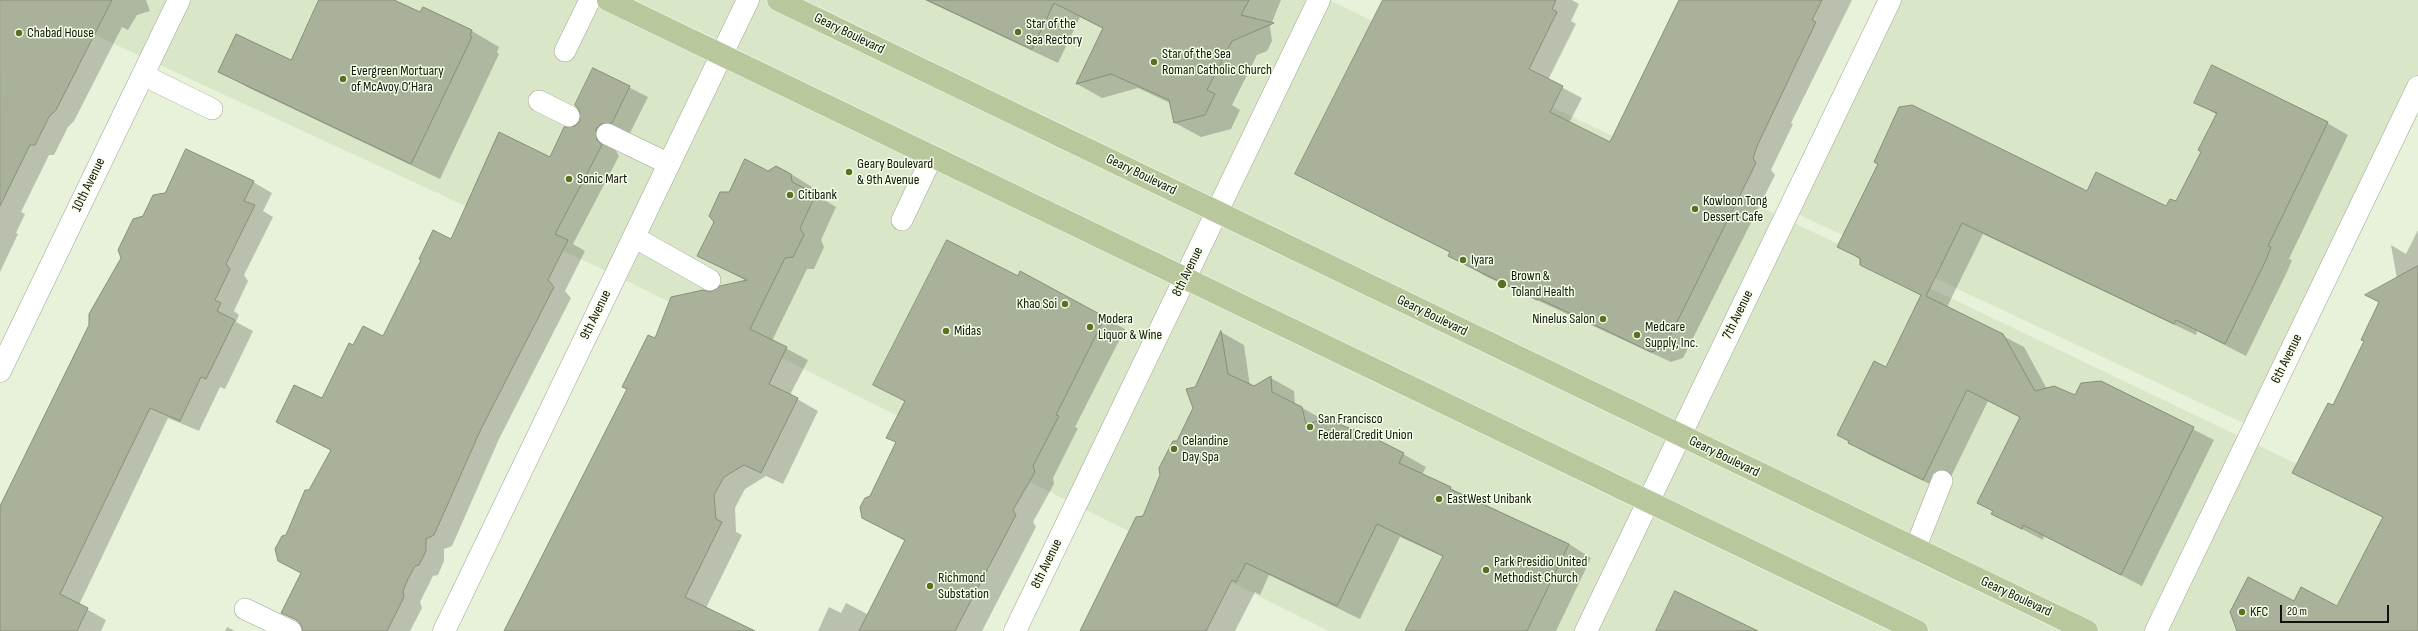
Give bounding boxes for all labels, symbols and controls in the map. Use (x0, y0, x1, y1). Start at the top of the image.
street label: Geary Boulevard (811, 10, 887, 58)
place label: Star of the Sea Rectory (1026, 16, 1082, 48)
place label: Chabad House (27, 25, 94, 41)
marker: Star of the Sea Rectory (1013, 27, 1023, 37)
marker: Chabad House (14, 28, 24, 38)
place label: Star of the Sea Roman Catholic Church (1162, 46, 1272, 78)
marker: Star of the Sea Roman Catholic Church (1149, 57, 1159, 67)
place label: Evergreen Mortuary of McAvoy O’Hara (351, 63, 444, 96)
marker: Evergreen Mortuary of McAvoy O’Hara (338, 74, 348, 84)
street label: Geary Boulevard (1103, 151, 1179, 199)
street label: 10th Avenue (69, 155, 109, 215)
place label: Geary Boulevard & 9th Avenue (857, 156, 933, 188)
marker: Geary Boulevard & 9th Avenue (844, 167, 854, 177)
place label: Sonic Mart (577, 171, 627, 187)
marker: Sonic Mart (564, 174, 574, 184)
place label: Citibank (798, 187, 837, 203)
marker: Citibank (785, 190, 795, 200)
place label: Kowloon Tong Dessert Cafe (1703, 193, 1767, 226)
marker: Kowloon Tong Dessert Cafe (1690, 204, 1700, 214)
street label: 8th Avenue (1169, 245, 1207, 299)
place label: Iyara (1471, 252, 1494, 268)
marker: Iyara (1458, 255, 1468, 265)
place label: Brown & Toland Health (1511, 268, 1575, 300)
marker: Brown & Toland Health (1496, 278, 1508, 290)
street label: 9th Avenue (577, 287, 615, 343)
street label: 7th Avenue (1719, 288, 1757, 342)
street label: Geary Boulevard (1394, 292, 1470, 340)
place label: Khao Soi (1017, 296, 1057, 312)
marker: Khao Soi (1060, 299, 1070, 309)
place label: Modera Liquor & Wine (1098, 311, 1162, 344)
place label: Ninelus Salon (1532, 311, 1595, 327)
marker: Ninelus Salon (1598, 314, 1608, 324)
place label: Medcare Supply, Inc. (1645, 319, 1698, 352)
marker: Modera Liquor & Wine (1085, 322, 1095, 332)
place label: Midas (954, 323, 981, 339)
marker: Midas (941, 326, 951, 336)
marker: Medcare Supply, Inc. (1632, 330, 1642, 340)
street label: 6th Avenue (2268, 332, 2306, 386)
place label: San Francisco Federal Credit Union (1318, 411, 1413, 444)
marker: San Francisco Federal Credit Union (1305, 422, 1315, 432)
place label: Celandine Day Spa (1182, 433, 1228, 466)
street label: Geary Boulevard (1686, 433, 1762, 481)
marker: Celandine Day Spa (1169, 444, 1179, 454)
place label: EastWest Unibank (1447, 491, 1531, 507)
marker: EastWest Unibank (1434, 494, 1444, 504)
street label: 8th Avenue (1028, 537, 1066, 591)
place label: Park Presidio United Methodist Church (1494, 554, 1587, 586)
marker: Park Presidio United Methodist Church (1481, 565, 1491, 575)
place label: Richmond Substation (938, 570, 989, 602)
street label: Geary Boulevard (1978, 573, 2054, 621)
marker: Richmond Substation (925, 581, 935, 591)
scale bar (2282, 597, 2391, 623)
place label: KFC (2250, 604, 2268, 620)
text: 20 m (2287, 604, 2307, 619)
marker: KFC (2237, 607, 2247, 617)

